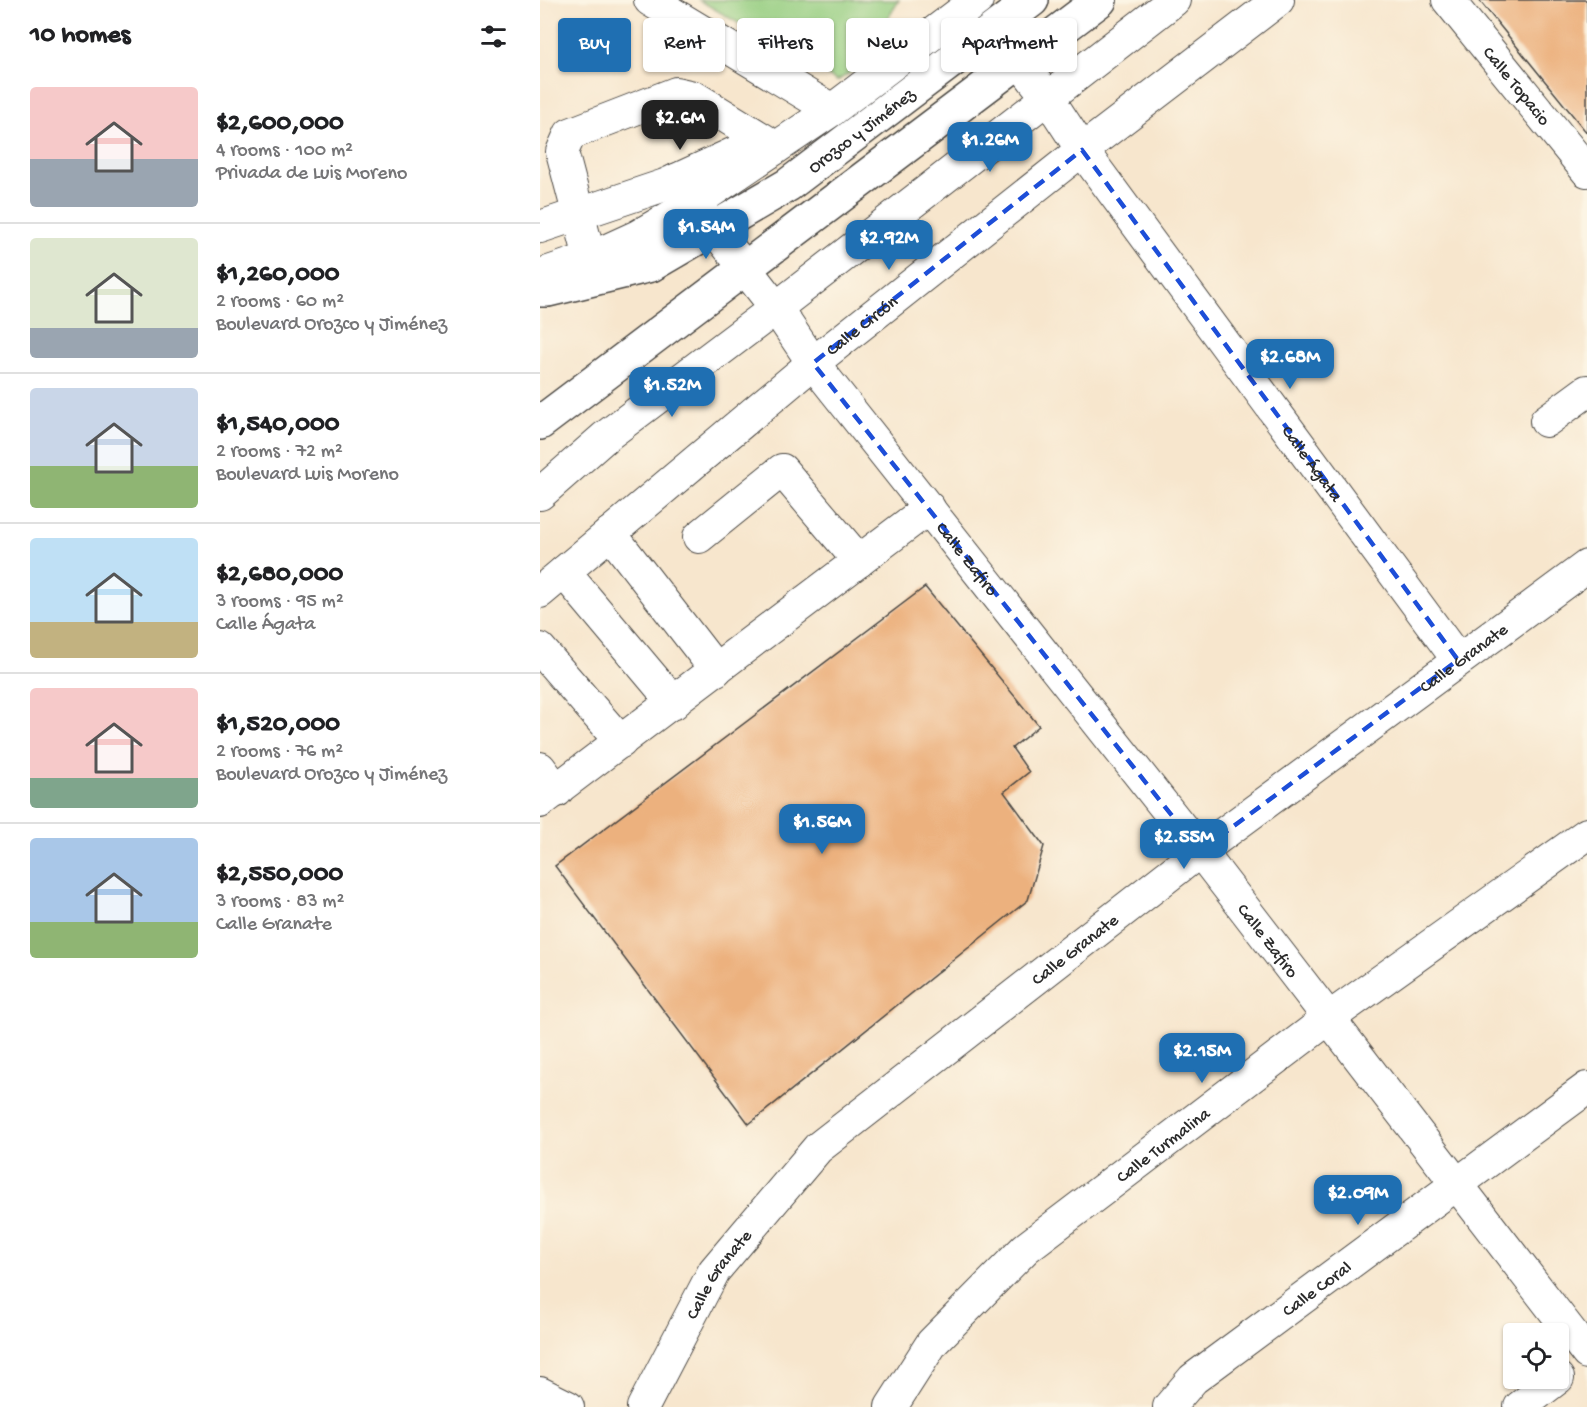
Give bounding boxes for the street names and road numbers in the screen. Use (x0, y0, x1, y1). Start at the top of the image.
street label: Calle Topacio (1477, 43, 1554, 131)
street label: Orozco y Jiménez (805, 84, 921, 179)
street label: Calle Circón (823, 292, 903, 361)
street label: Calle Ágata (1276, 422, 1346, 508)
street label: Calle Zafiro (930, 519, 1002, 601)
street label: Calle Granate (1416, 620, 1513, 699)
street label: Calle Zafiro (1231, 900, 1302, 983)
street label: Calle Granate (1028, 910, 1124, 991)
street label: Calle Turmalina (1113, 1103, 1216, 1189)
street label: Calle Granate (683, 1226, 758, 1324)
street label: Calle Coral (1279, 1258, 1356, 1322)

